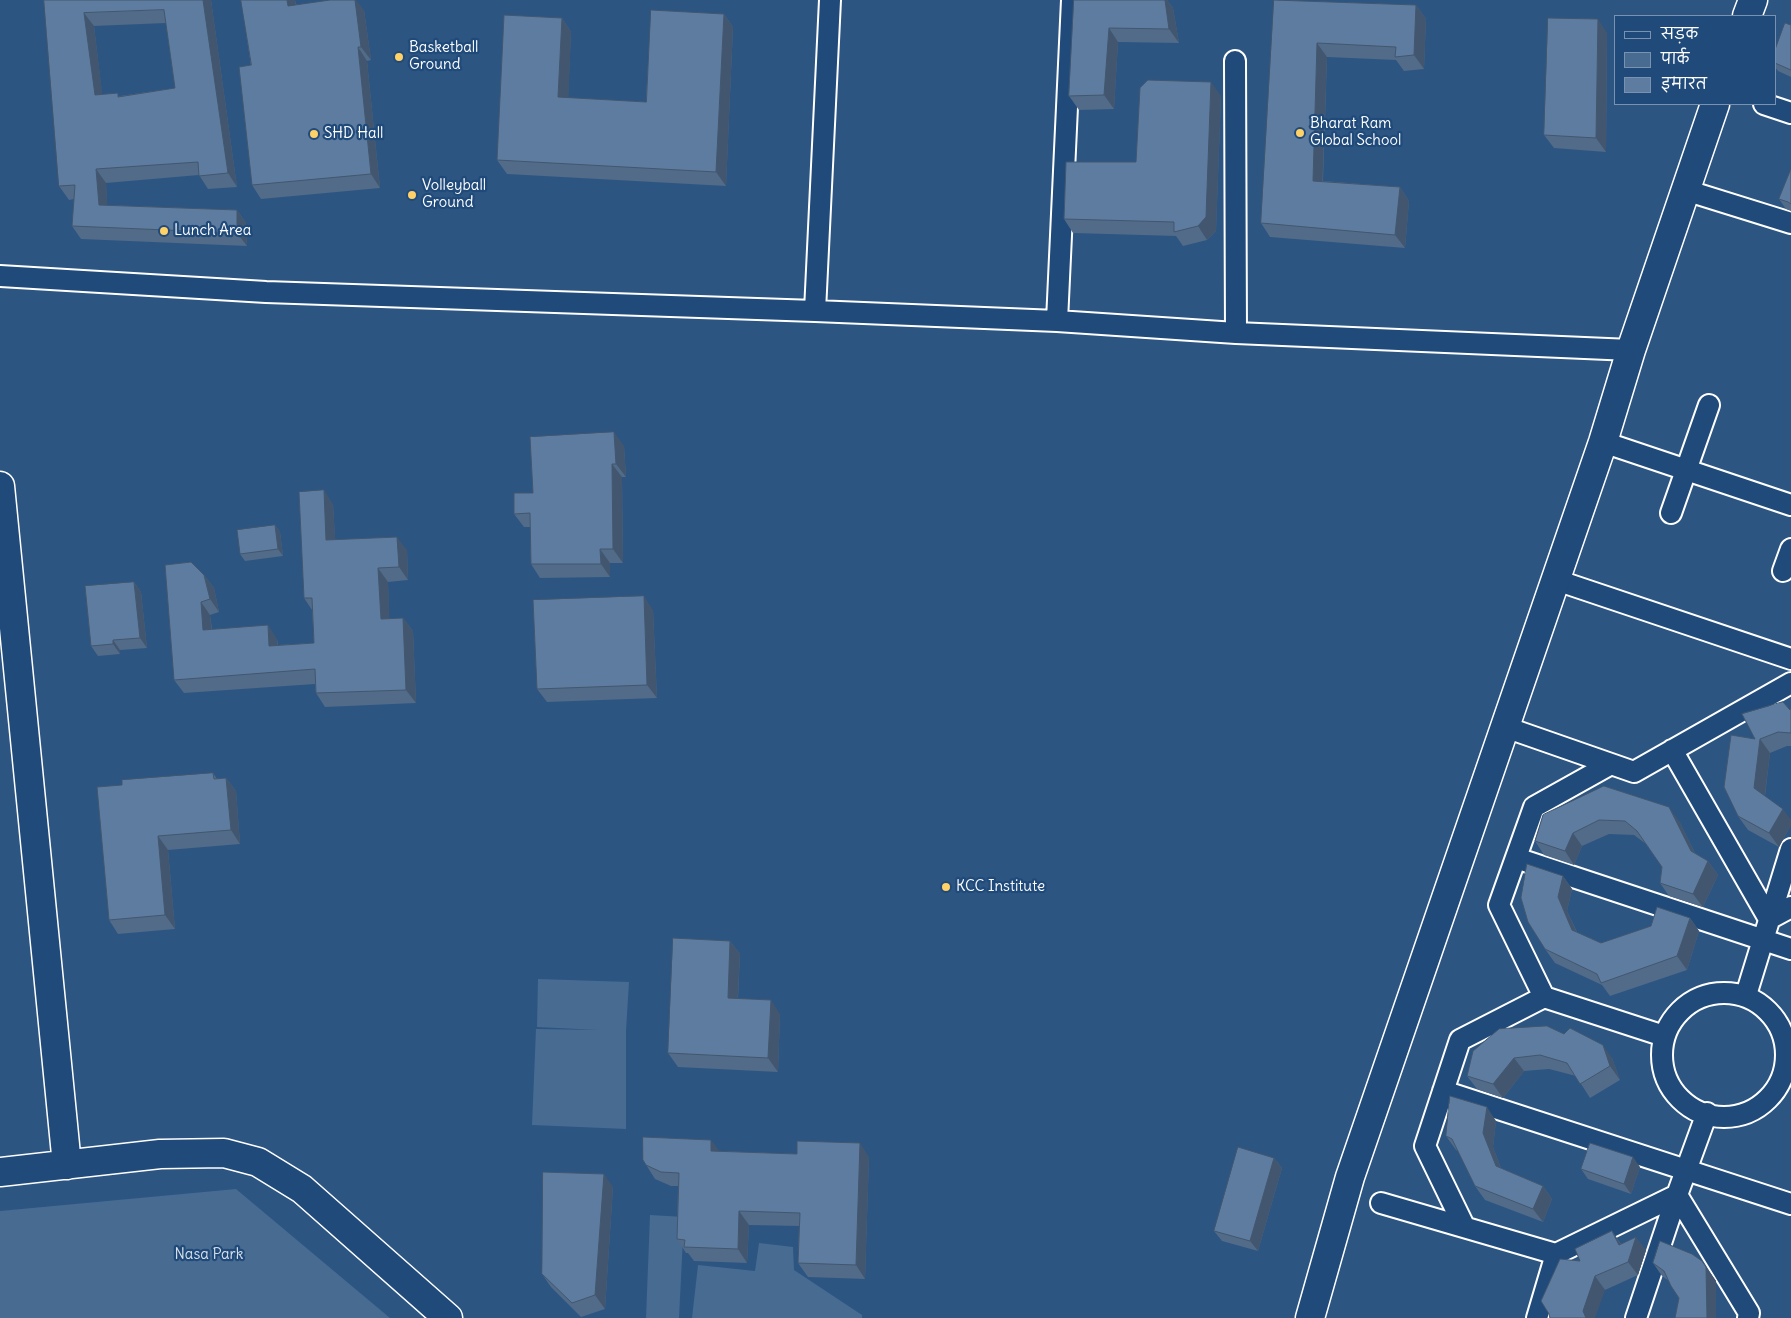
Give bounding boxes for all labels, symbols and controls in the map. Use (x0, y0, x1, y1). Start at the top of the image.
legend (1614, 15, 1776, 105)
text: सड़क (1661, 24, 1698, 43)
place label: Basketball Ground (409, 39, 478, 74)
text: पार्क (1661, 49, 1689, 68)
marker: Basketball Ground (393, 51, 405, 63)
text: इमारत (1661, 74, 1707, 93)
place label: Bharat Ram Global School (1310, 115, 1401, 150)
place label: SHD Hall (324, 125, 383, 143)
marker: Bharat Ram Global School (1294, 127, 1306, 139)
marker: SHD Hall (308, 128, 320, 140)
place label: Volleyball Ground (422, 177, 486, 212)
marker: Volleyball Ground (406, 189, 418, 201)
place label: Lunch Area (174, 222, 251, 240)
marker: Lunch Area (158, 225, 170, 237)
place label: KCC Institute (956, 878, 1045, 896)
marker: KCC Institute (940, 881, 952, 893)
park label: Nasa Park (175, 1246, 243, 1264)

